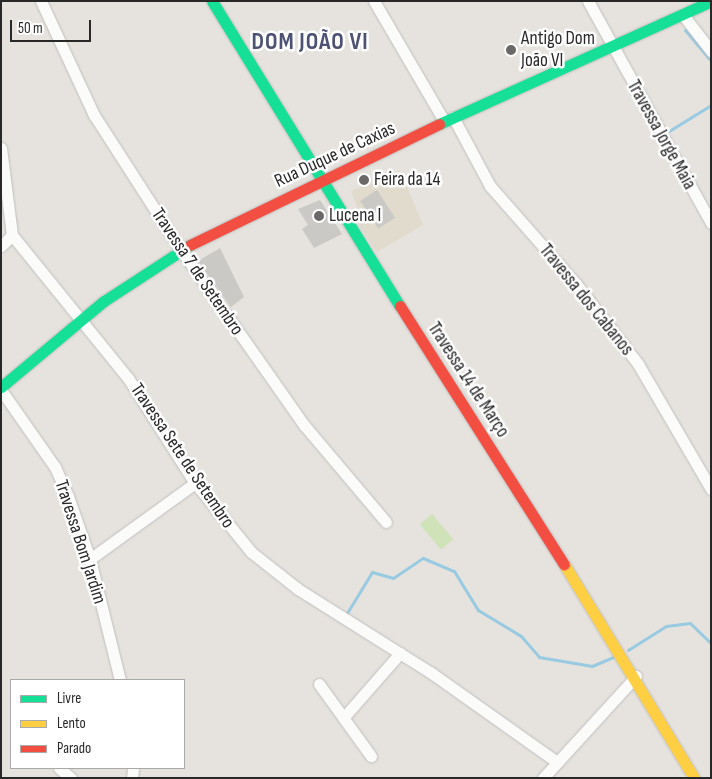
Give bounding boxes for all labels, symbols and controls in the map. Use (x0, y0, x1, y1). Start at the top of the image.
scale bar (12, 10, 94, 42)
text: 50 m (18, 19, 43, 38)
district label: DOM JOÃO VI (250, 28, 370, 56)
place label: Antigo Dom João VI (521, 28, 595, 72)
marker: Antigo Dom João VI (505, 44, 517, 56)
street label: Travessa Jorge Maia (622, 76, 700, 194)
street label: Rua Duque de Caxias (271, 117, 399, 193)
place label: Feira da 14 (374, 169, 440, 191)
marker: Feira da 14 (358, 174, 370, 186)
street label: Travessa 7 de Setembro (146, 204, 248, 340)
place label: Lucena I (329, 205, 381, 227)
marker: Lucena I (313, 210, 325, 222)
street label: Travessa dos Cabanos (534, 240, 638, 360)
street label: Travessa 14 de Março (422, 318, 514, 442)
street label: Travessa Sete de Setembro (125, 379, 239, 533)
street label: Travessa Bom Jardim (49, 477, 111, 607)
legend (10, 679, 185, 769)
text: Livre (57, 689, 81, 708)
text: Lento (57, 714, 86, 733)
text: Parado (57, 739, 91, 758)

